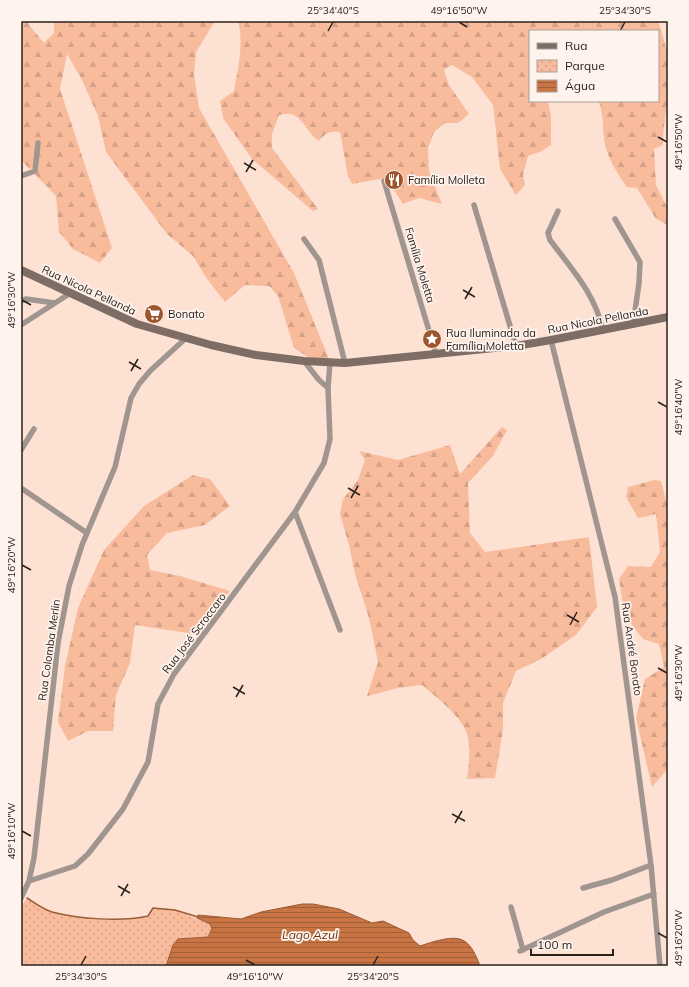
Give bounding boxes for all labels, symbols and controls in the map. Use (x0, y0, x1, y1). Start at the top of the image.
text: 25°34'40"S (307, 4, 359, 17)
text: 49°16'50"W (431, 4, 487, 17)
text: 25°34'30"S (599, 4, 651, 17)
legend (529, 30, 659, 102)
text: Rua (565, 38, 587, 53)
text: Parque (565, 58, 605, 73)
text: Água (565, 78, 595, 93)
text: 49°16'50"W (672, 114, 685, 170)
restaurant icon: Família Molleta (383, 169, 405, 191)
place label: Família Molleta (408, 173, 485, 187)
street label: Família Moletta (402, 226, 438, 304)
street label: Rua Nicola Pellanda (40, 262, 138, 318)
text: 49°16'30"W (5, 272, 18, 328)
supermarket icon: Bonato (143, 303, 165, 325)
street label: Rua Nicola Pellanda (546, 303, 650, 337)
place label: Bonato (168, 307, 205, 321)
place label: Rua Iluminada da Família Moletta (446, 326, 536, 353)
place icon: Rua Iluminada da Família Moletta (421, 328, 443, 350)
text: 49°16'40"W (672, 379, 685, 435)
text: 49°16'20"W (5, 537, 18, 593)
street label: Rua José Scroccaro (159, 590, 229, 676)
street label: Rua Colomba Merlin (35, 598, 63, 702)
street label: Rua André Bonato (619, 601, 645, 697)
text: 49°16'30"W (672, 645, 685, 701)
text: 49°16'10"W (5, 803, 18, 859)
text: 49°16'20"W (672, 910, 685, 966)
water label: Lago Azul (282, 927, 338, 942)
scale bar (531, 931, 613, 957)
text: 100 m (537, 937, 572, 952)
text: 25°34'30"S (55, 970, 107, 983)
text: 49°16'10"W (227, 970, 283, 983)
text: 25°34'20"S (347, 970, 399, 983)

